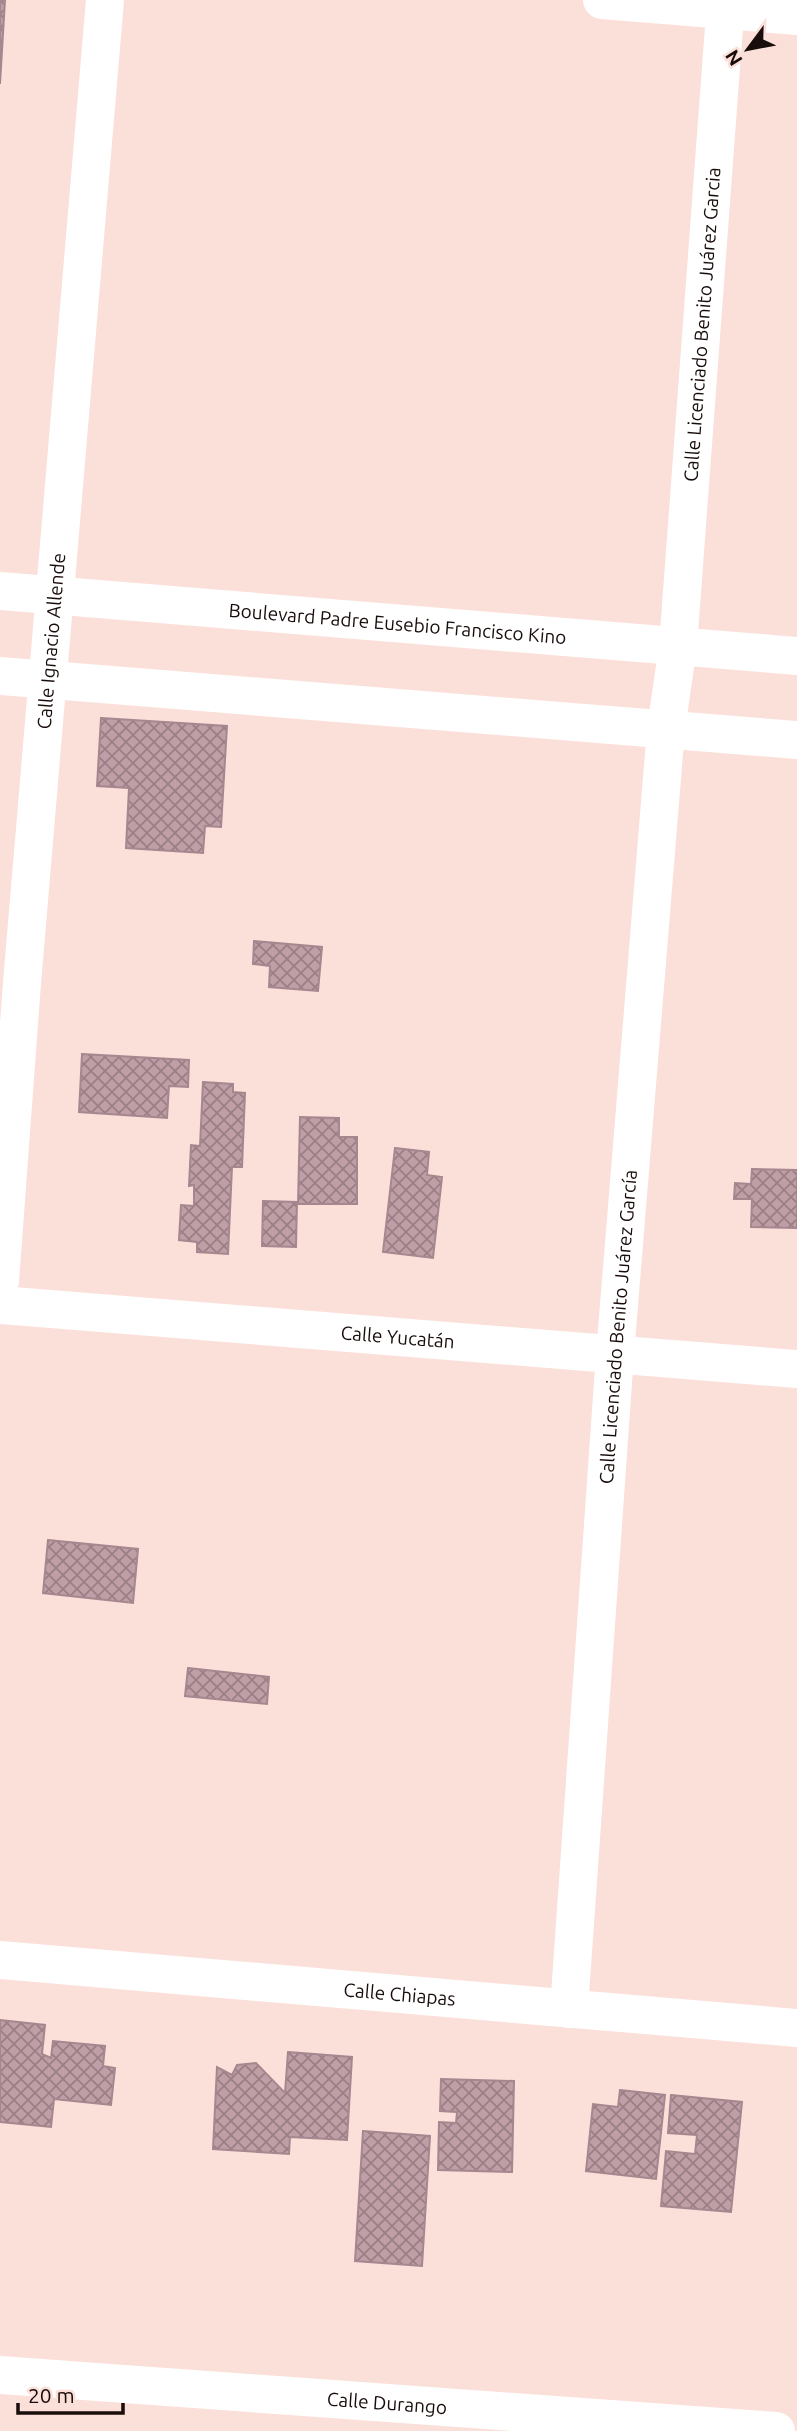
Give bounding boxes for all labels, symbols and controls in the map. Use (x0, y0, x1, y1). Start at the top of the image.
north arrow (713, 14, 783, 84)
text: N (720, 46, 747, 70)
street label: Calle Licenciado Benito Juárez Garcia (679, 166, 725, 482)
street label: Calle Ignacio Allende (32, 552, 69, 730)
street label: Boulevard Padre Eusebio Francisco Kino (228, 599, 567, 648)
street label: Calle Licenciado Benito Juárez García (595, 1169, 641, 1485)
street label: Calle Yucatán (340, 1321, 456, 1352)
street label: Calle Chiapas (343, 1978, 456, 2010)
scale bar (18, 2372, 122, 2416)
text: 20 m (28, 2383, 75, 2407)
street label: Calle Durango (326, 2388, 448, 2418)

